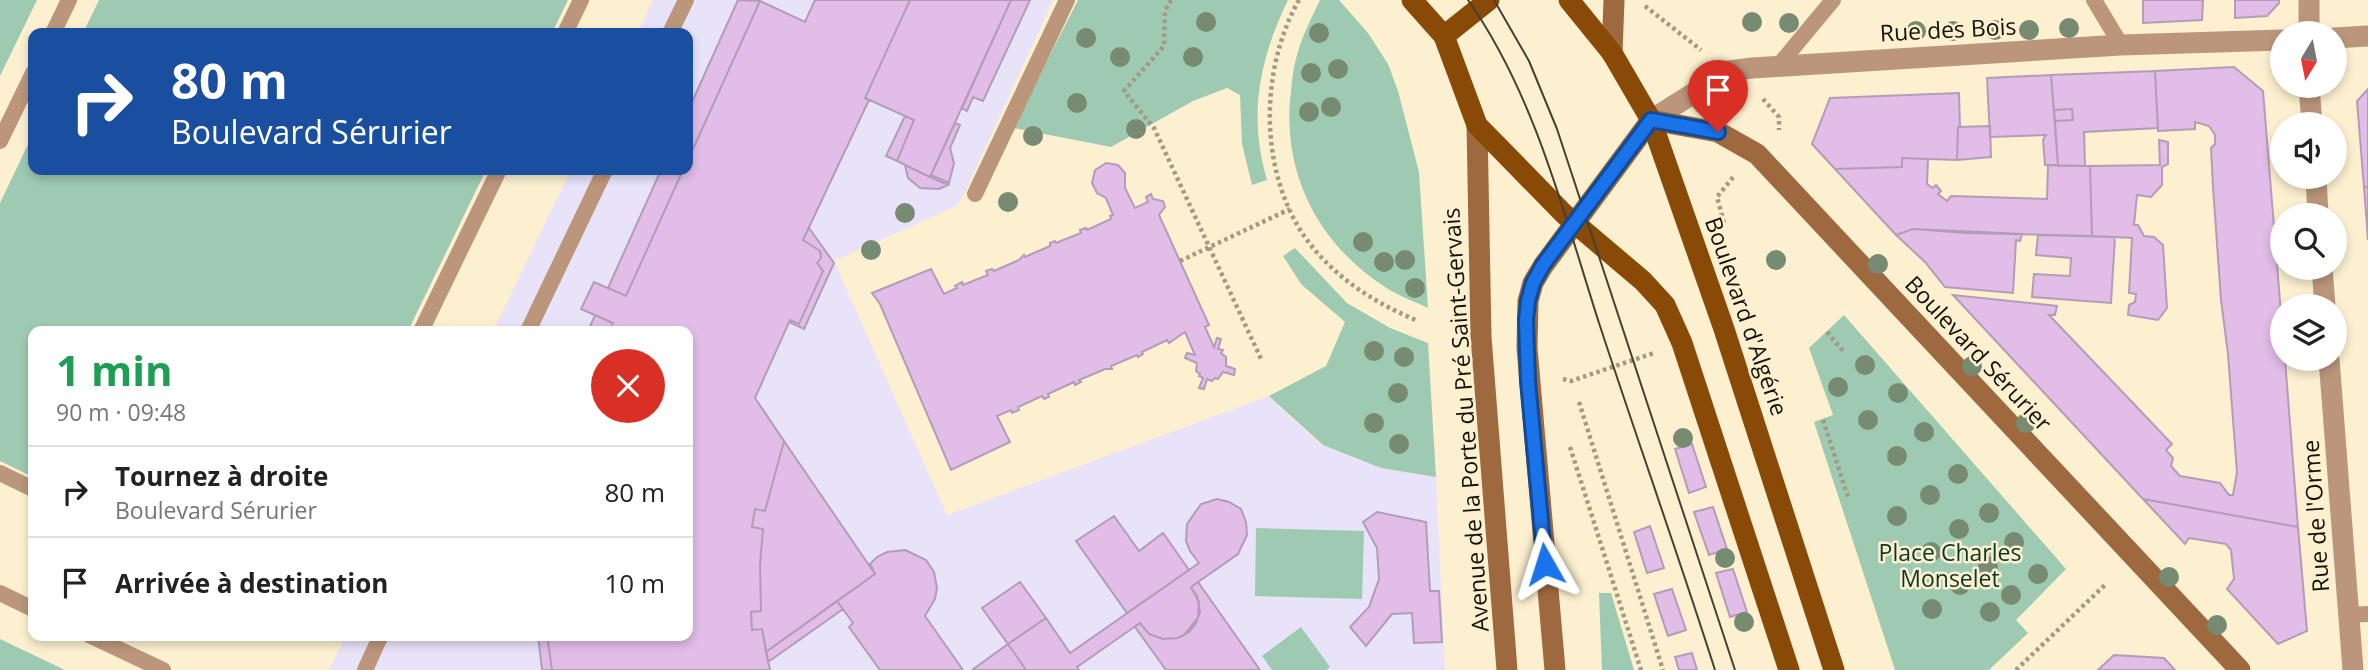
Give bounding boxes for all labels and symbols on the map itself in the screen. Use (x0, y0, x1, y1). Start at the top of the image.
street label: Rue des Bois (1879, 9, 2017, 49)
north arrow (2270, 21, 2347, 98)
pin (1688, 60, 1748, 132)
street label: Avenue de la Porte du Pré Saint-Gervais (1434, 207, 1496, 633)
street label: Boulevard d'Algérie (1698, 212, 1796, 420)
street label: Boulevard Sérurier (1898, 268, 2060, 438)
street label: Rue de l'Orme (2294, 439, 2336, 593)
position arrow (1508, 527, 1582, 601)
park label: Place Charles Monselet (1879, 536, 2021, 594)

